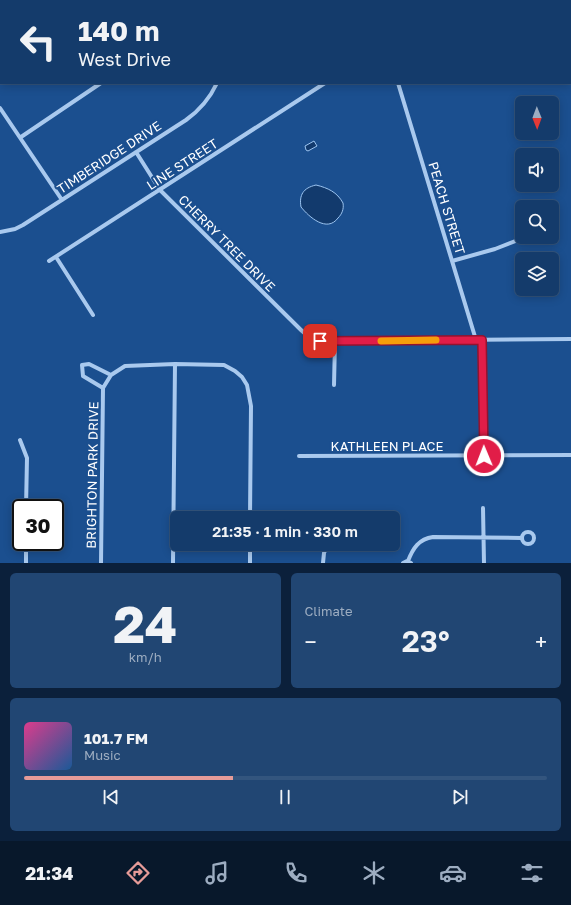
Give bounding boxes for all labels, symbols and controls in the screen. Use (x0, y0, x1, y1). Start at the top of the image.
text: 140 m (78, 14, 160, 47)
icon: left (12, 16, 64, 68)
text: West Drive (78, 48, 171, 70)
north arrow (515, 96, 559, 140)
map controls (515, 96, 559, 296)
street label: TIMBERIDGE DRIVE (54, 117, 164, 197)
street label: LINE STREET (143, 135, 221, 193)
button: sound (515, 148, 559, 192)
street label: PEACH STREET (425, 160, 469, 256)
street label: CHERRY TREE DRIVE (175, 191, 279, 295)
button: search (515, 200, 559, 244)
button: layers (515, 252, 559, 296)
pin (303, 324, 337, 358)
icon: arrive (309, 330, 331, 352)
street label: BRIGHTON PARK DRIVE (83, 401, 101, 549)
position arrow (463, 435, 505, 477)
street label: KATHLEEN PLACE (331, 438, 443, 454)
speed limit sign: 30 (12, 499, 64, 551)
text: 21:35 · 1 min · 330 m (212, 522, 358, 540)
text: 24 (113, 592, 177, 654)
text: Climate (305, 603, 352, 619)
text: 23° (402, 623, 450, 659)
text: − (305, 628, 317, 655)
text: + (535, 628, 547, 655)
text: km/h (129, 649, 162, 665)
text: 101.7 FM (84, 729, 148, 747)
text: Music (84, 747, 121, 763)
icon: previous (100, 786, 122, 808)
icon: pause (274, 786, 296, 808)
icon: next (449, 786, 471, 808)
icon: directions (124, 859, 152, 887)
icon: music (203, 859, 231, 887)
icon: phone (282, 859, 310, 887)
icon: climate (360, 859, 388, 887)
icon: car (439, 859, 467, 887)
icon: filters (518, 859, 546, 887)
text: 21:34 (25, 862, 74, 884)

